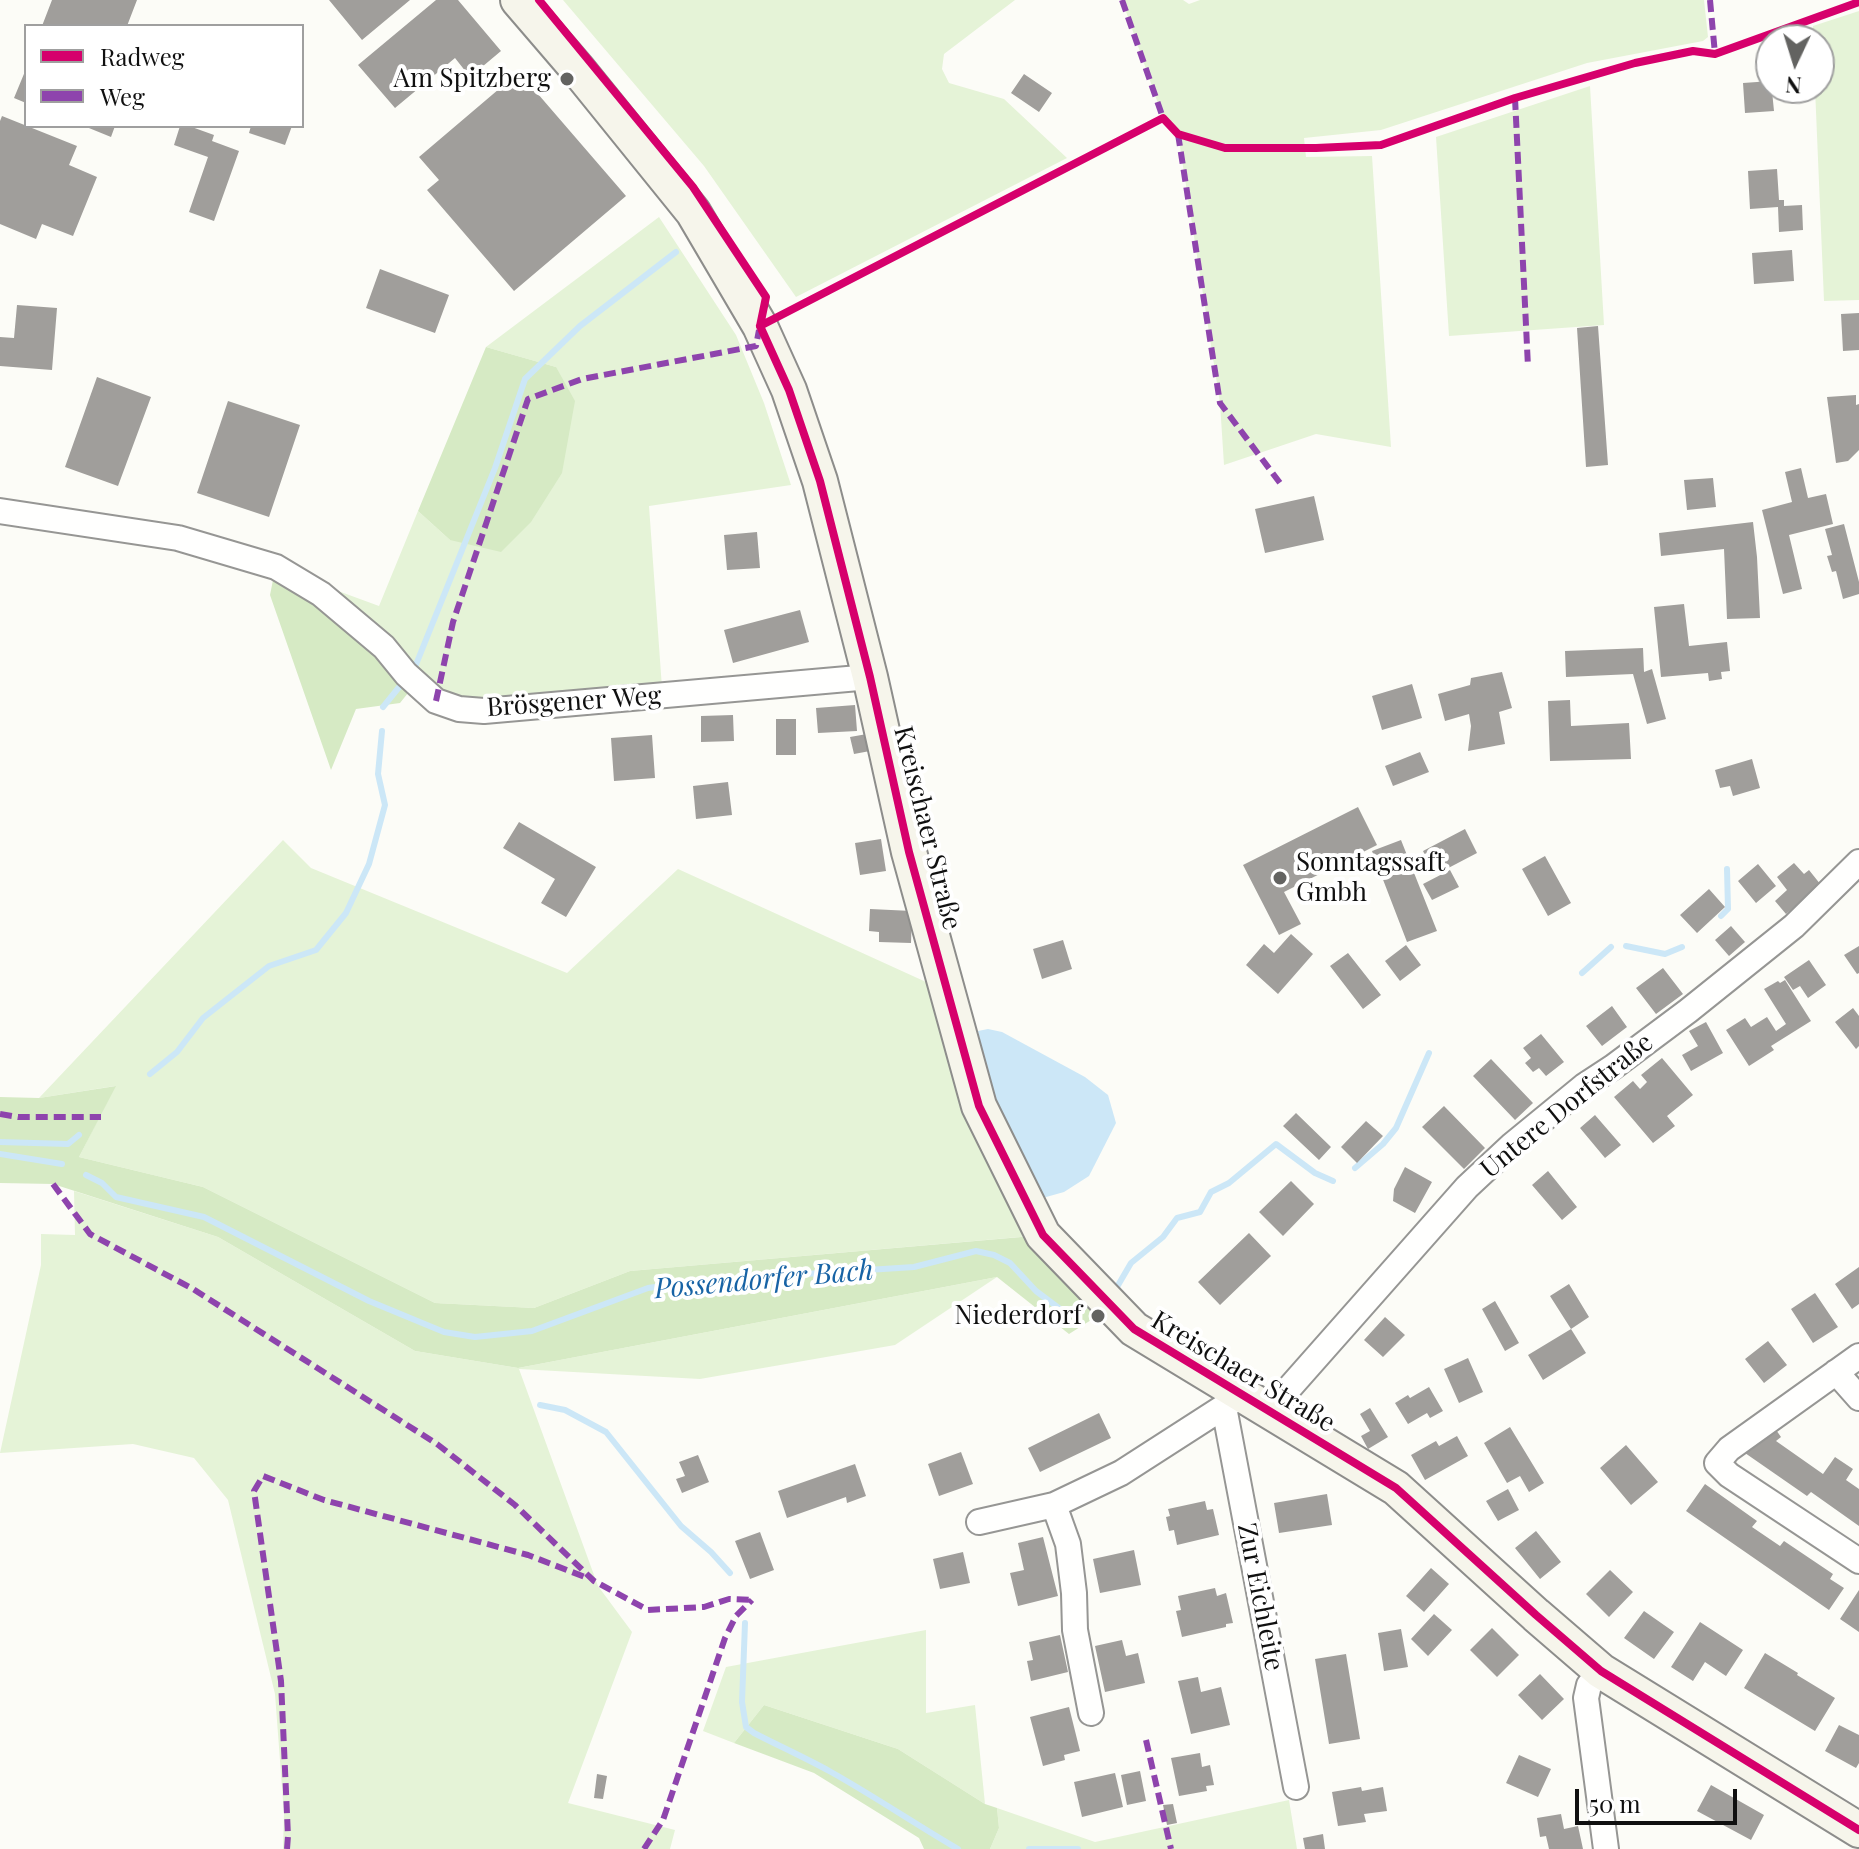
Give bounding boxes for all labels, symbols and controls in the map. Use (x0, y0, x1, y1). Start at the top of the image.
legend (24, 24, 304, 128)
north arrow (1755, 24, 1835, 104)
text: Radweg (100, 40, 185, 72)
place label: Am Spitzberg (394, 63, 551, 95)
marker: Am Spitzberg (558, 70, 576, 88)
text: N (1785, 70, 1802, 101)
text: Weg (100, 80, 145, 112)
street label: Brösgener Weg (486, 680, 662, 724)
street label: Kreischaer Straße (887, 723, 967, 933)
place label: Sonntagssaft Gmbh (1296, 847, 1445, 908)
marker: Sonntagssaft Gmbh (1271, 869, 1289, 887)
street label: Untere Dorfstraße (1475, 1027, 1659, 1185)
water label: Possendorfer Bach (653, 1254, 875, 1306)
place label: Niederdorf (954, 1300, 1082, 1332)
street label: Kreischaer Straße (1146, 1305, 1340, 1439)
marker: Niederdorf (1089, 1307, 1107, 1325)
street label: Zur Eichleite (1230, 1520, 1290, 1674)
scale bar (1579, 1773, 1741, 1823)
text: 50 m (1589, 1787, 1641, 1819)

